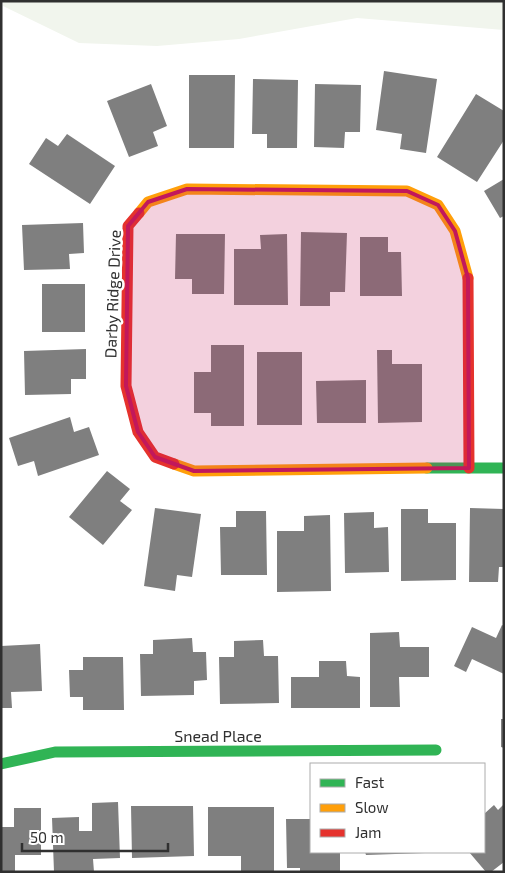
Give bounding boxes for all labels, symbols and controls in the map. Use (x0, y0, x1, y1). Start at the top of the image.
street label: Darby Ridge Drive (100, 229, 124, 359)
street label: Snead Place (174, 726, 262, 745)
legend (310, 763, 485, 853)
text: Fast (355, 773, 385, 791)
text: Slow (355, 798, 389, 816)
scale bar (22, 820, 169, 852)
text: Jam (355, 823, 381, 841)
text: 50 m (30, 828, 64, 846)

